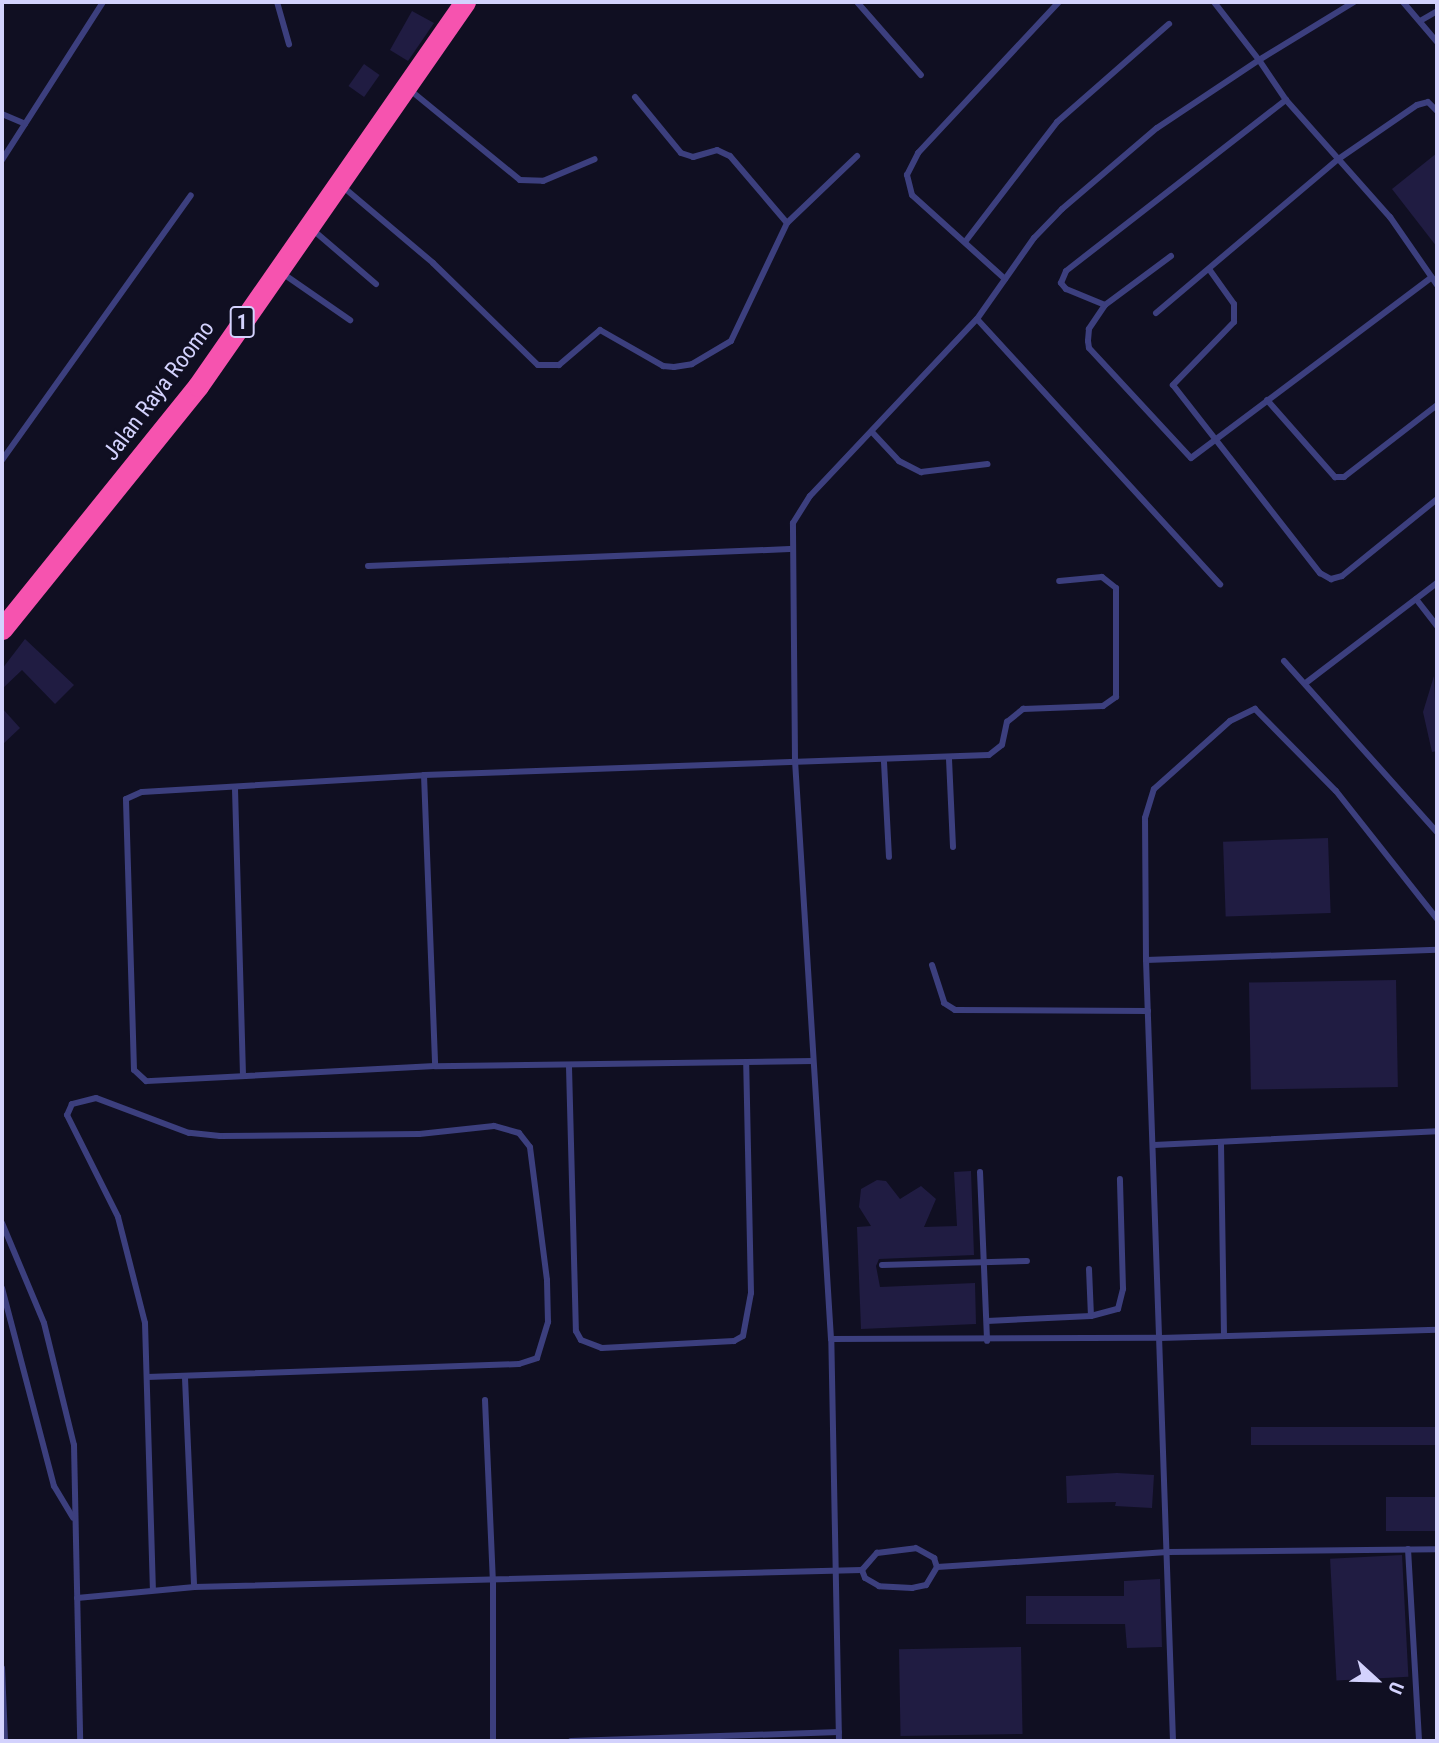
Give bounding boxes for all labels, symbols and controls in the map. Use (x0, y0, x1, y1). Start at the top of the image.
road number: 1 (228, 304, 256, 340)
street label: Jalan Raya Roomo (97, 316, 221, 466)
north arrow (1341, 1645, 1411, 1715)
text: U (1383, 1679, 1409, 1697)

